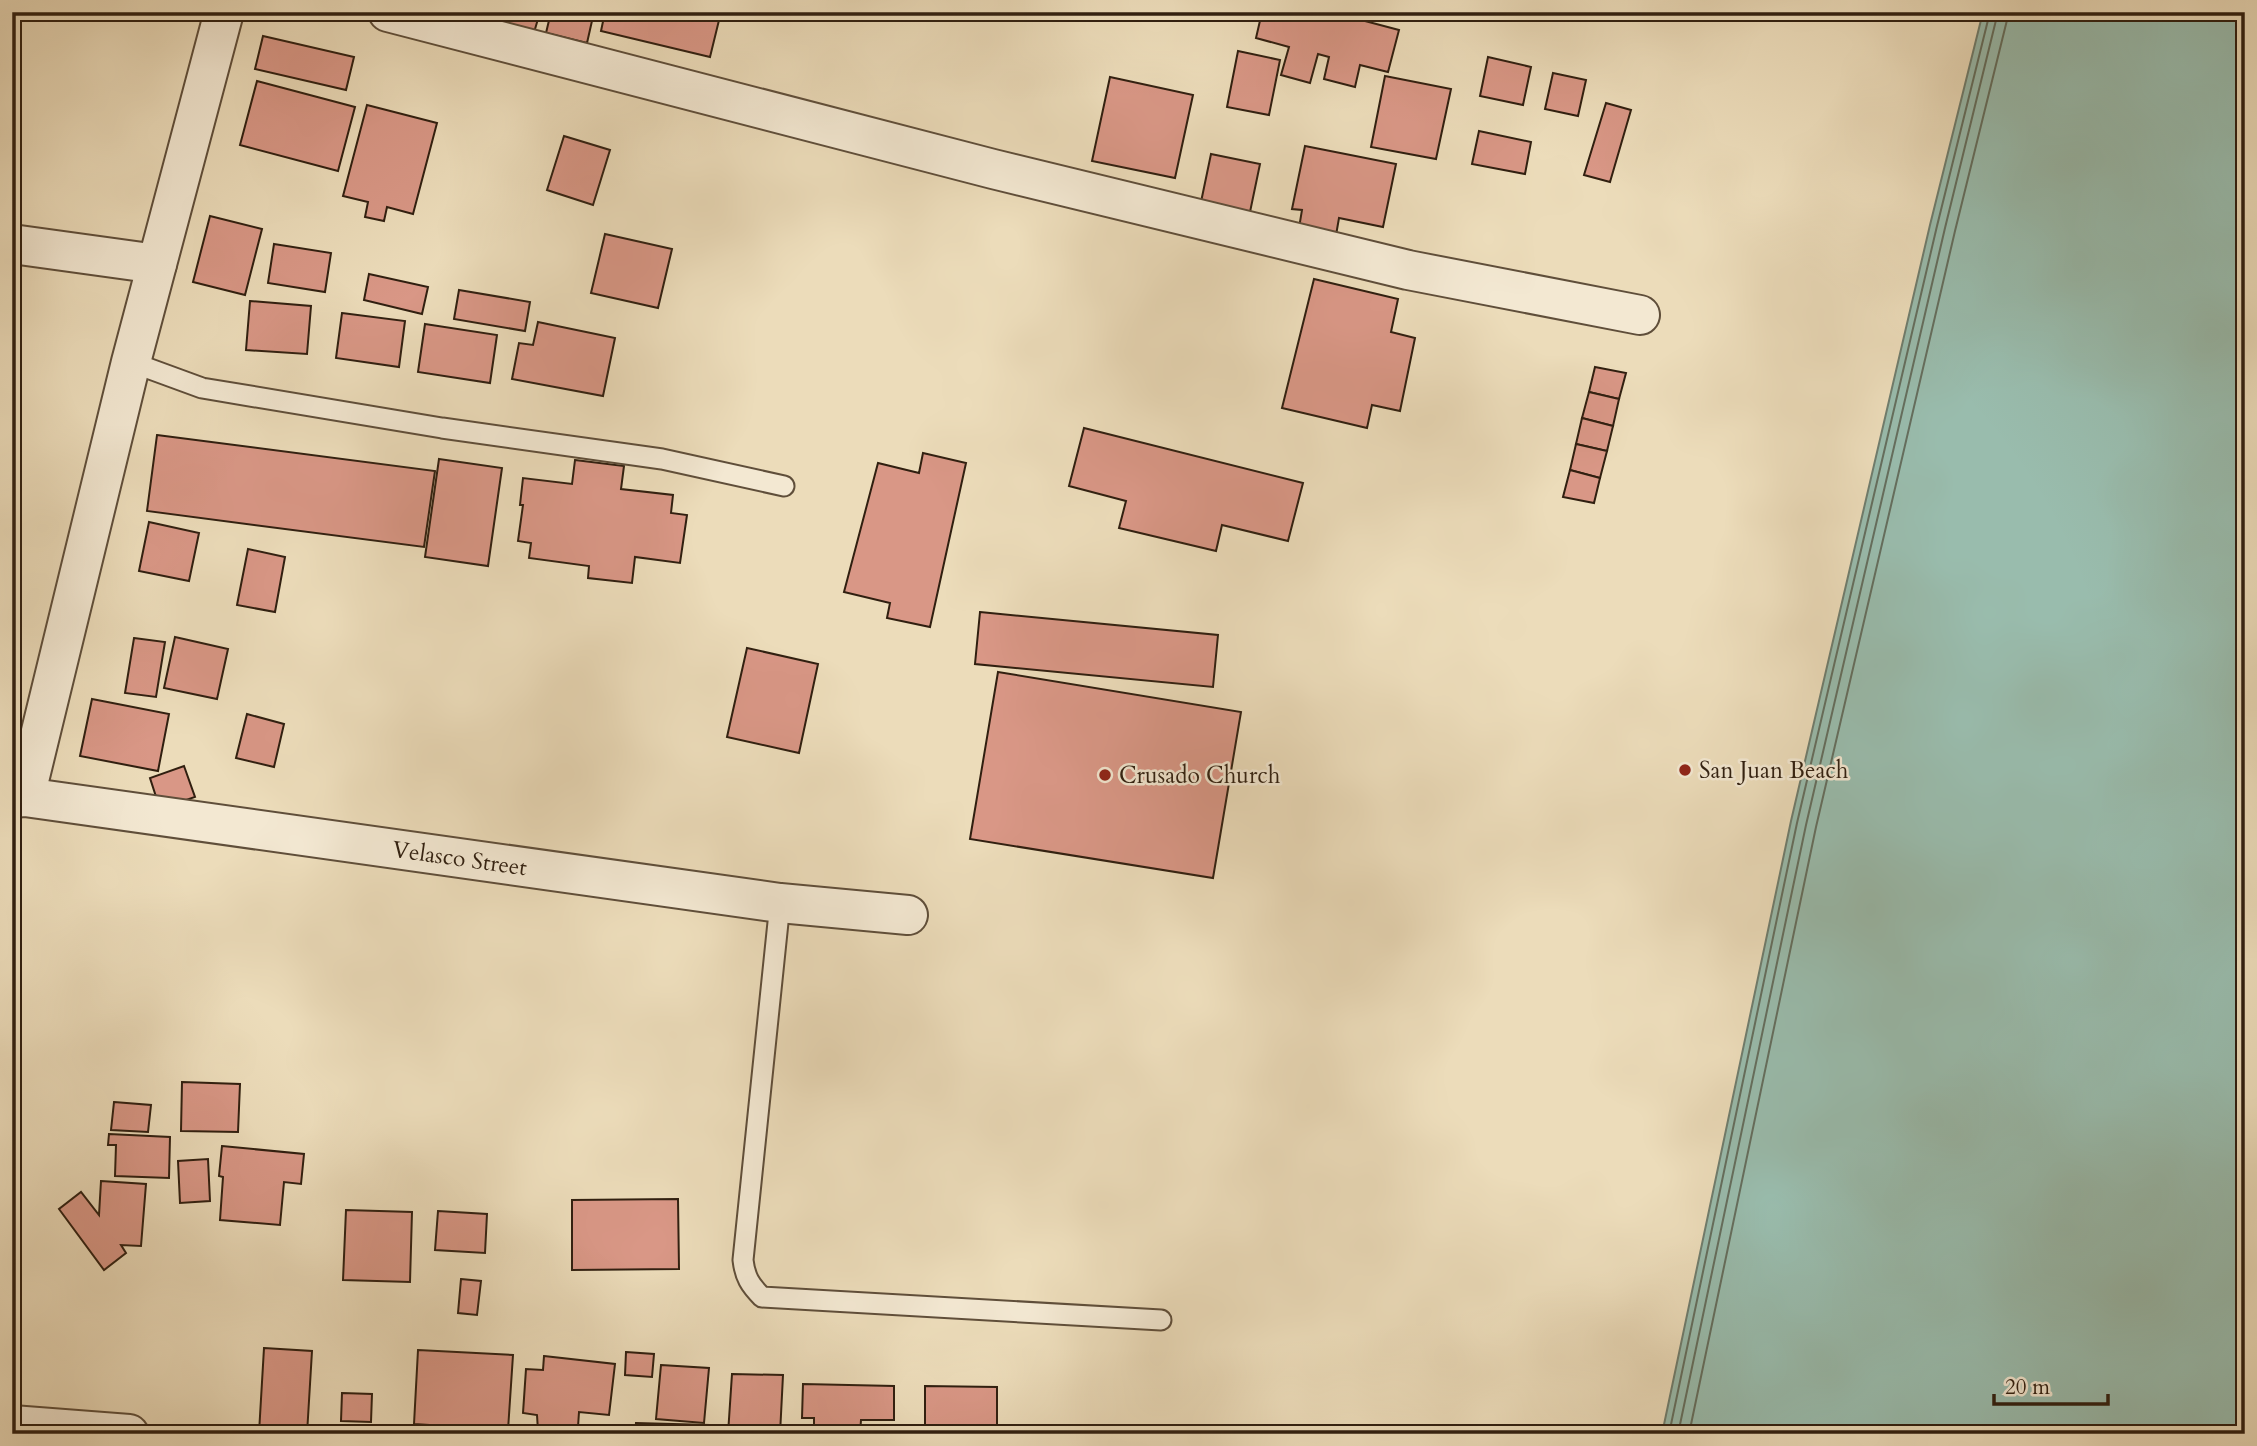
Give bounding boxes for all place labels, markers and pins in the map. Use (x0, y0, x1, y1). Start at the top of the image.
place label: San Juan Beach (1699, 755, 1849, 786)
place label: Crusado Church (1119, 760, 1281, 791)
marker: San Juan Beach (1677, 762, 1693, 778)
marker: Crusado Church (1097, 767, 1113, 783)

